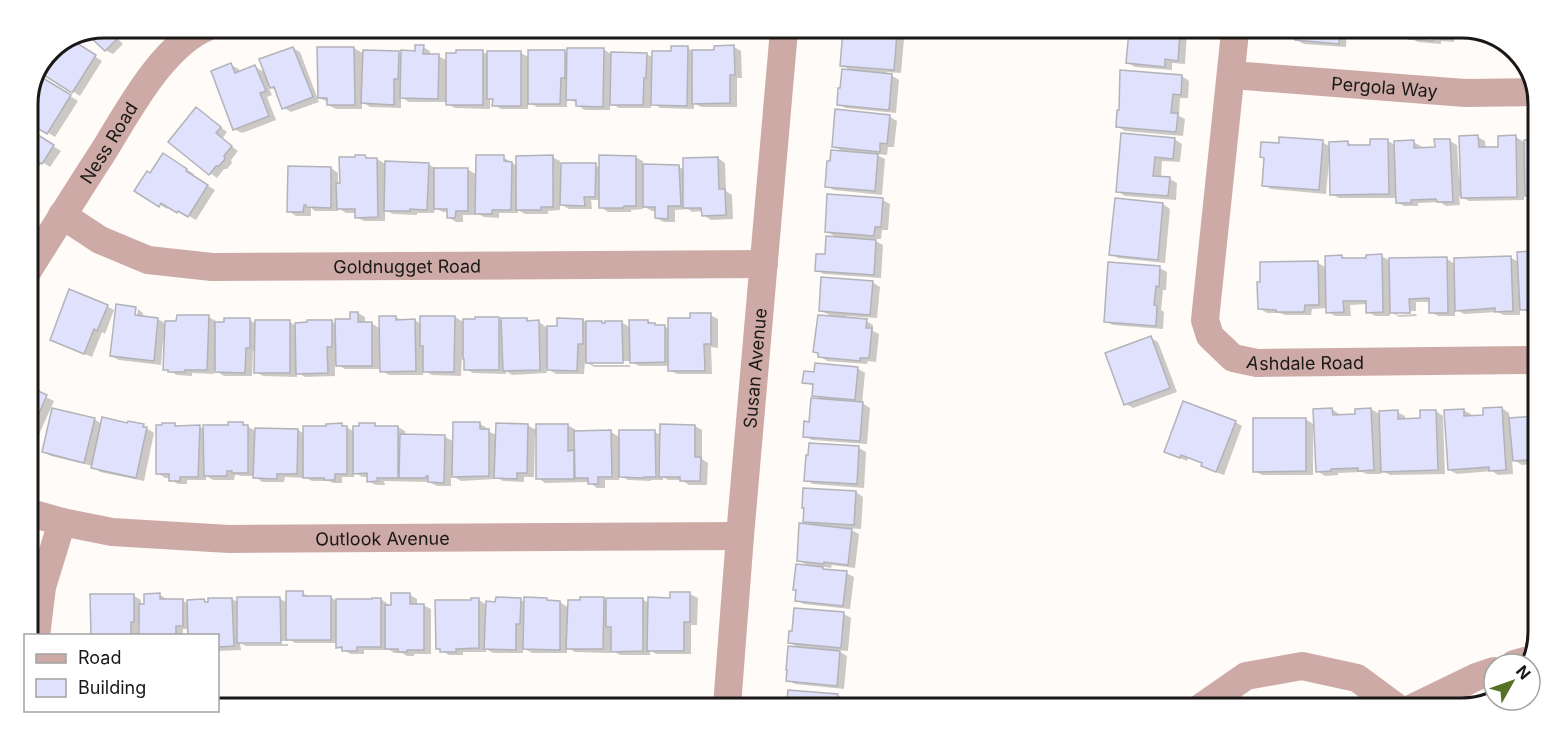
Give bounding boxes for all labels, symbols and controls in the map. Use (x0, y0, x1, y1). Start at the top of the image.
street label: Pergola Way (1331, 72, 1438, 101)
street label: Ness Road (75, 98, 141, 187)
street label: Goldnugget Road (333, 255, 481, 277)
street label: Susan Avenue (739, 307, 770, 429)
street label: Ashdale Road (1245, 351, 1364, 374)
street label: Outlook Avenue (315, 527, 450, 549)
legend (24, 634, 219, 712)
text: Road (78, 647, 121, 668)
north arrow (1482, 652, 1542, 712)
text: N (1512, 661, 1535, 683)
text: Building (78, 677, 146, 698)

